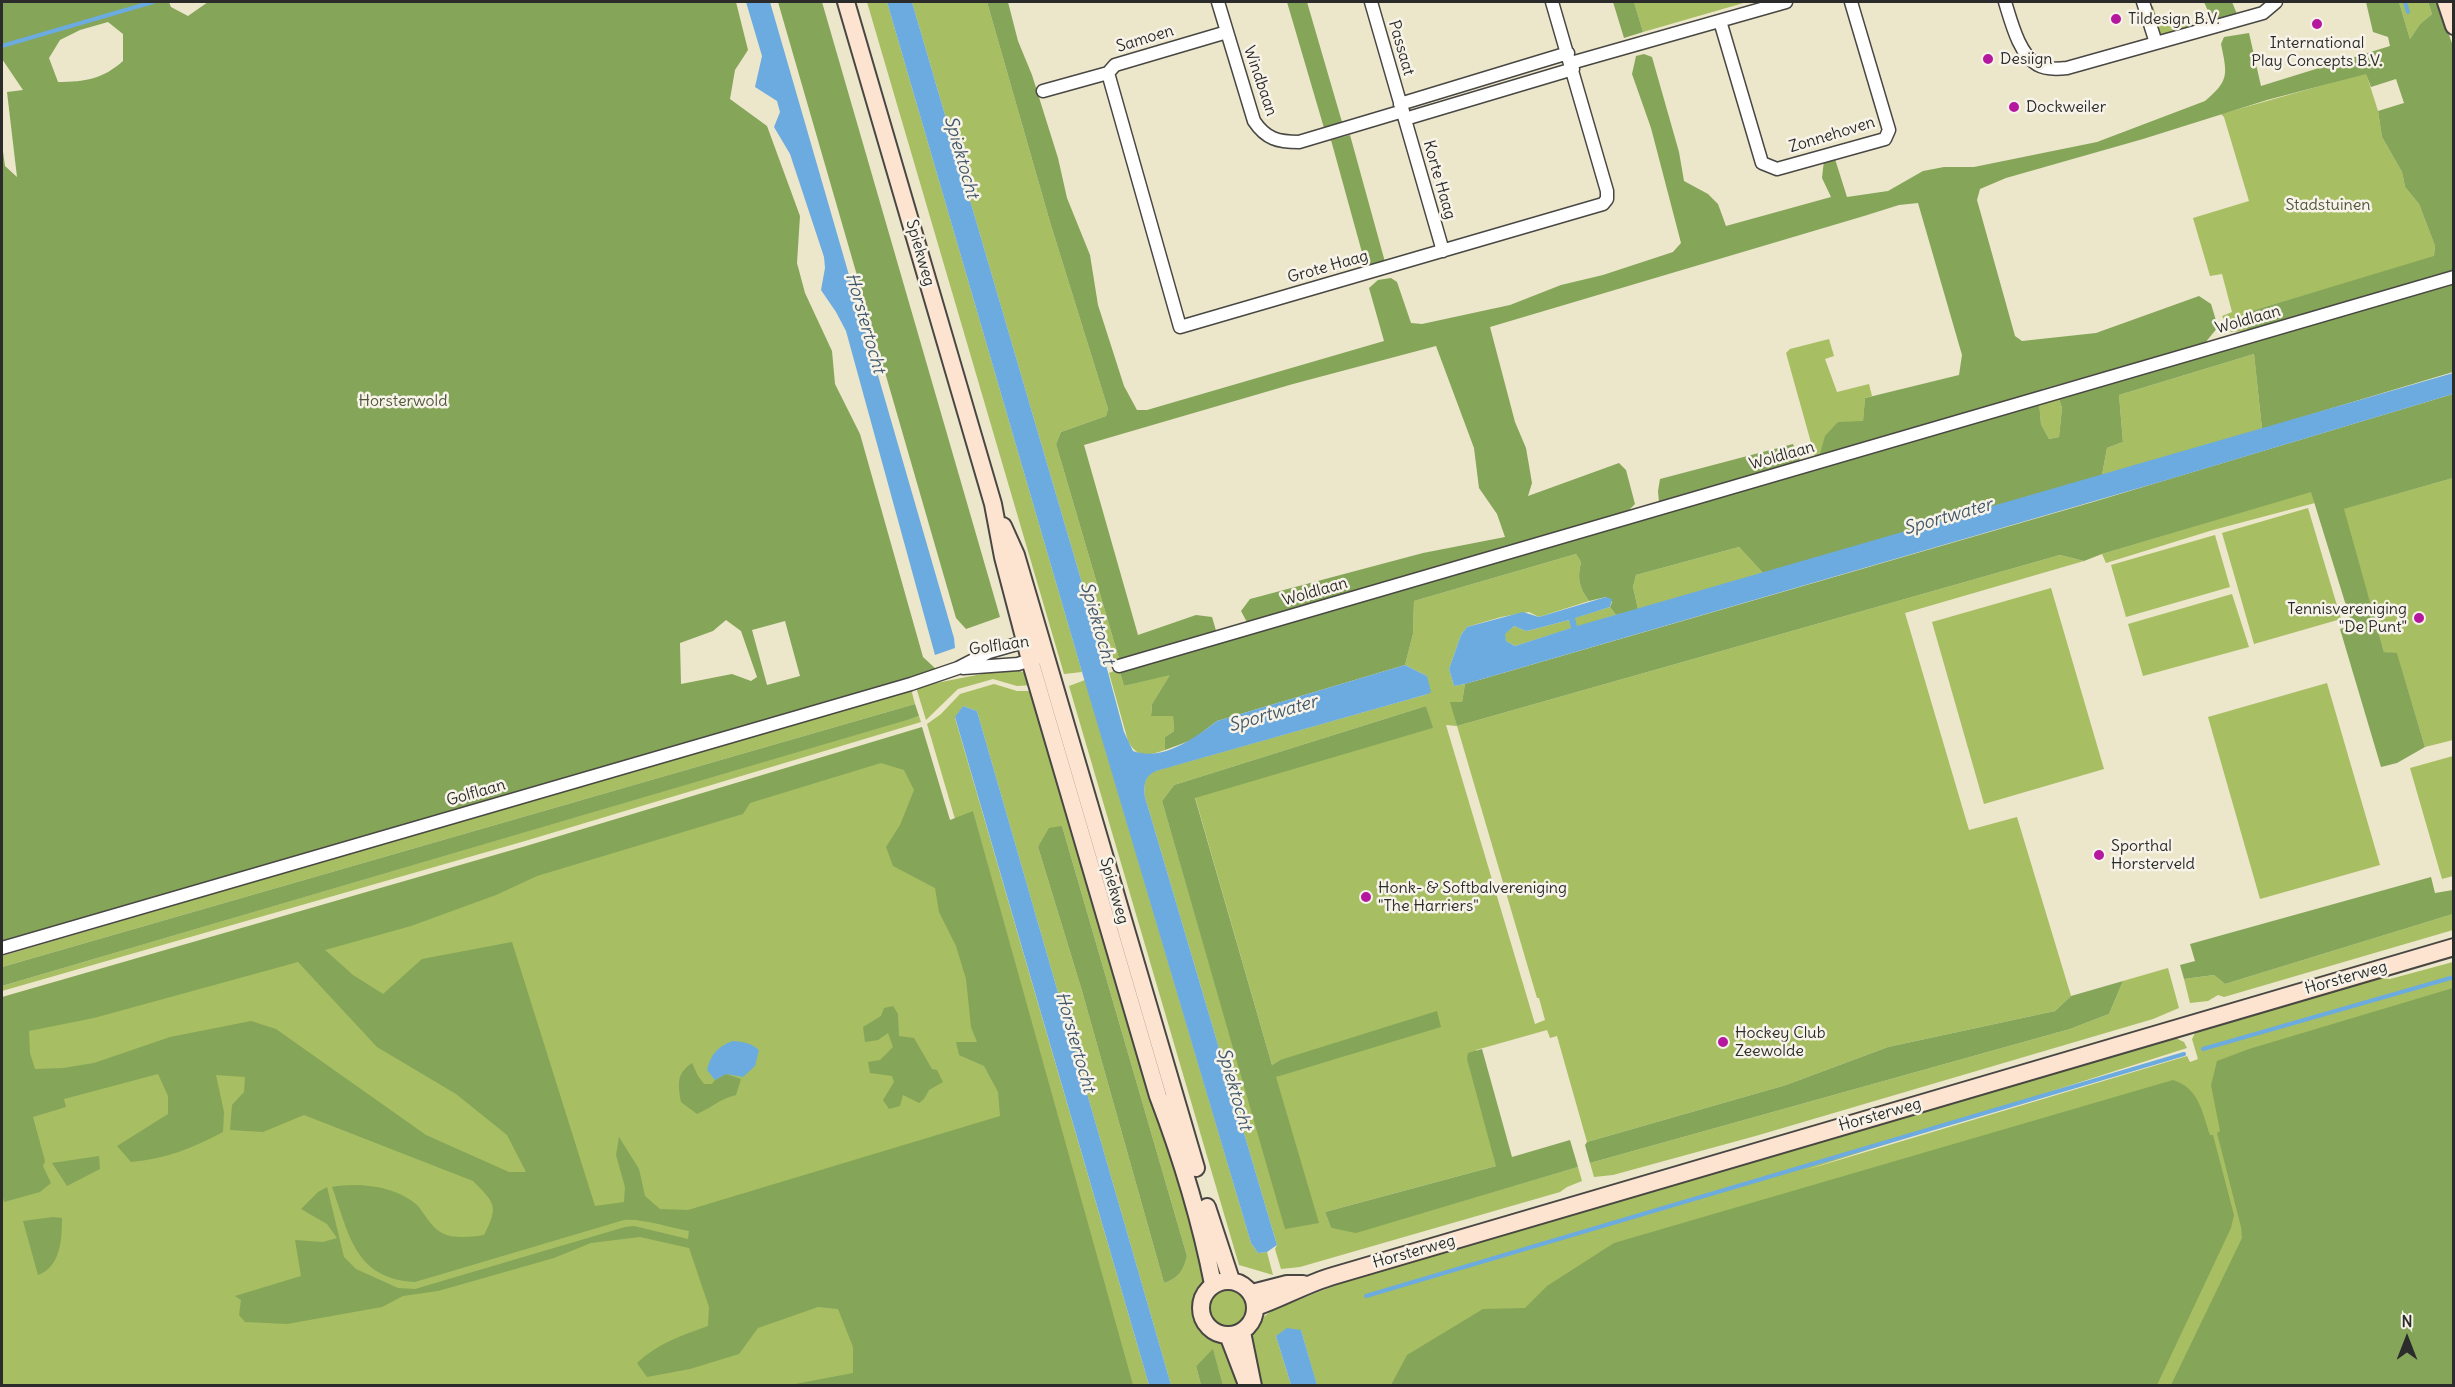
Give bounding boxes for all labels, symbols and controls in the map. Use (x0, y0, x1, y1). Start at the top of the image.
place label: Tildesign B.V. (2128, 9, 2220, 29)
marker: Tildesign B.V. (2109, 12, 2123, 26)
marker: International Play Concepts B.V. (2310, 17, 2324, 31)
street label: Passaat (1384, 18, 1418, 78)
street label: Samoen (1114, 21, 1176, 57)
place label: International Play Concepts B.V. (2251, 33, 2383, 71)
street label: Windbaan (1239, 43, 1281, 119)
place label: Desiign (2000, 49, 2053, 69)
marker: Desiign (1981, 52, 1995, 66)
place label: Dockweiler (2026, 97, 2106, 117)
marker: Dockweiler (2007, 100, 2021, 114)
water label: Spiektocht (939, 113, 983, 201)
street label: Zonnehoven (1787, 113, 1877, 157)
street label: Korte Haag (1419, 138, 1459, 222)
park label: Stadstuinen (2285, 195, 2371, 215)
street label: Spiekweg (901, 217, 939, 289)
street label: Grote Haag (1285, 246, 1371, 288)
water label: Horstertocht (840, 270, 890, 376)
street label: Woldlaan (2213, 302, 2283, 338)
park label: Horsterwold (358, 391, 448, 411)
street label: Woldlaan (1747, 438, 1817, 474)
water label: Sportwater (1901, 494, 1995, 540)
street label: Woldlaan (1280, 574, 1350, 610)
water label: Spiektocht (1075, 579, 1119, 667)
place label: Tennisvereniging "De Punt" (2287, 599, 2407, 637)
marker: Tennisvereniging "De Punt" (2412, 611, 2426, 625)
street label: Golflaan (968, 632, 1030, 660)
water label: Sportwater (1226, 691, 1320, 737)
street label: Golflaan (444, 775, 508, 811)
place label: Sporthal Horsterveld (2111, 836, 2195, 874)
marker: Sporthal Horsterveld (2092, 848, 2106, 862)
street label: Spiekweg (1095, 855, 1133, 927)
place label: Honk- & Softbalvereniging "The Harriers" (1378, 878, 1567, 916)
marker: Honk- & Softbalvereniging "The Harriers" (1359, 890, 1373, 904)
street label: Horsterweg (2303, 957, 2389, 999)
water label: Horstertocht (1050, 989, 1100, 1095)
place label: Hockey Club Zeewolde (1735, 1023, 1825, 1061)
marker: Hockey Club Zeewolde (1716, 1035, 1730, 1049)
water label: Spiektocht (1212, 1045, 1256, 1133)
street label: Horsterweg (1837, 1094, 1923, 1136)
street label: Horsterweg (1371, 1231, 1457, 1273)
north arrow (2377, 1309, 2437, 1369)
text: N (2401, 1311, 2413, 1331)

